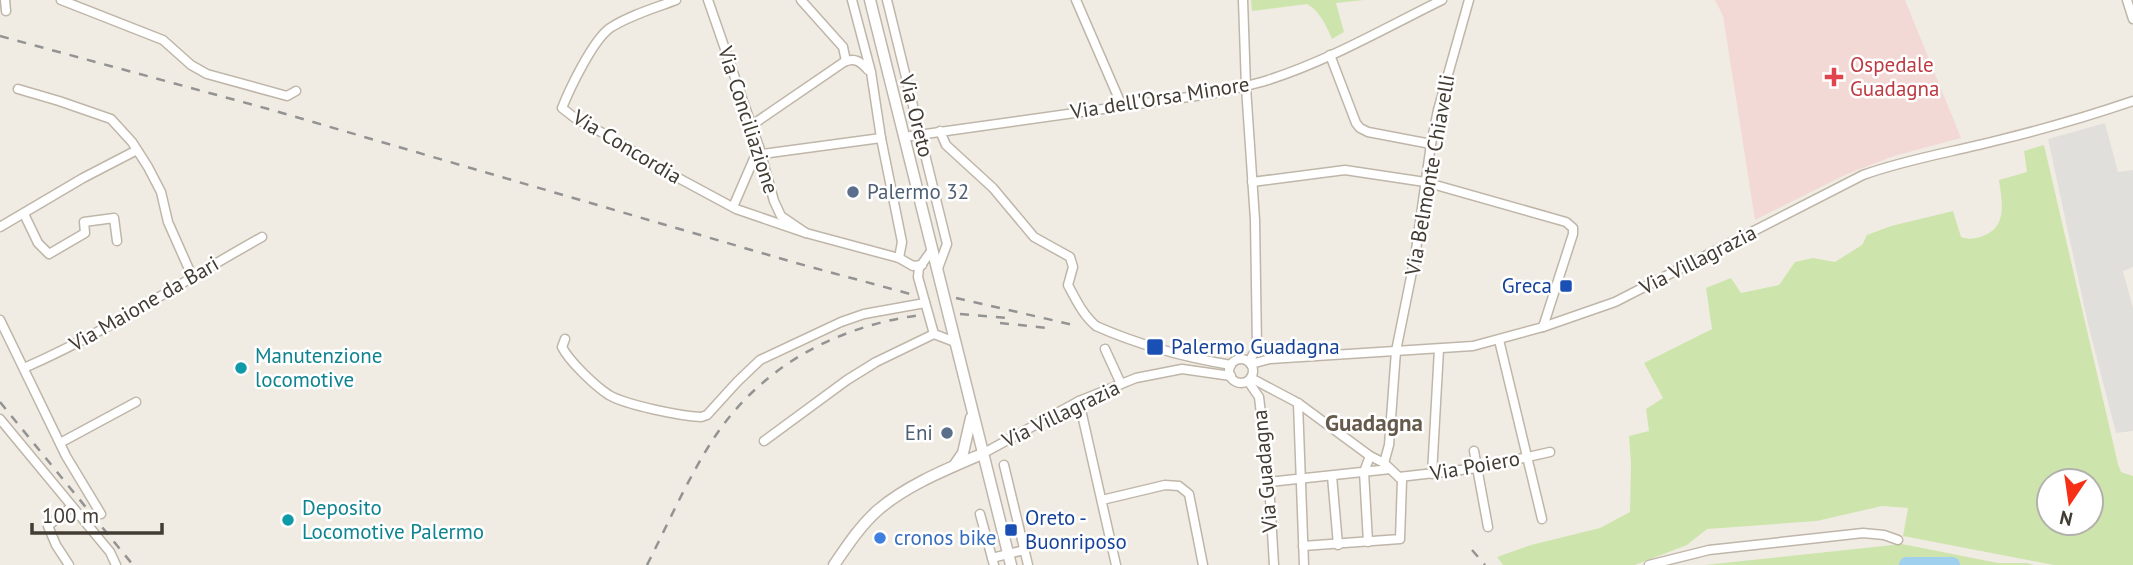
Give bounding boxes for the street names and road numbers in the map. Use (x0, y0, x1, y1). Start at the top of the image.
street label: Via Conciliazione (712, 42, 785, 197)
street label: Via dell'Orsa Minore (1068, 70, 1251, 125)
street label: Via Oreto (893, 71, 940, 160)
street label: Via Belmonte Chiavelli (1398, 72, 1460, 278)
street label: Via Concordia (567, 103, 687, 190)
street label: Via Villagrazia (1634, 219, 1761, 301)
street label: Via Maione da Bari (63, 250, 223, 358)
street label: Via Villagrazia (997, 373, 1124, 454)
street label: Via Guadagna (1246, 409, 1283, 535)
street label: Via Poiero (1427, 444, 1522, 487)

